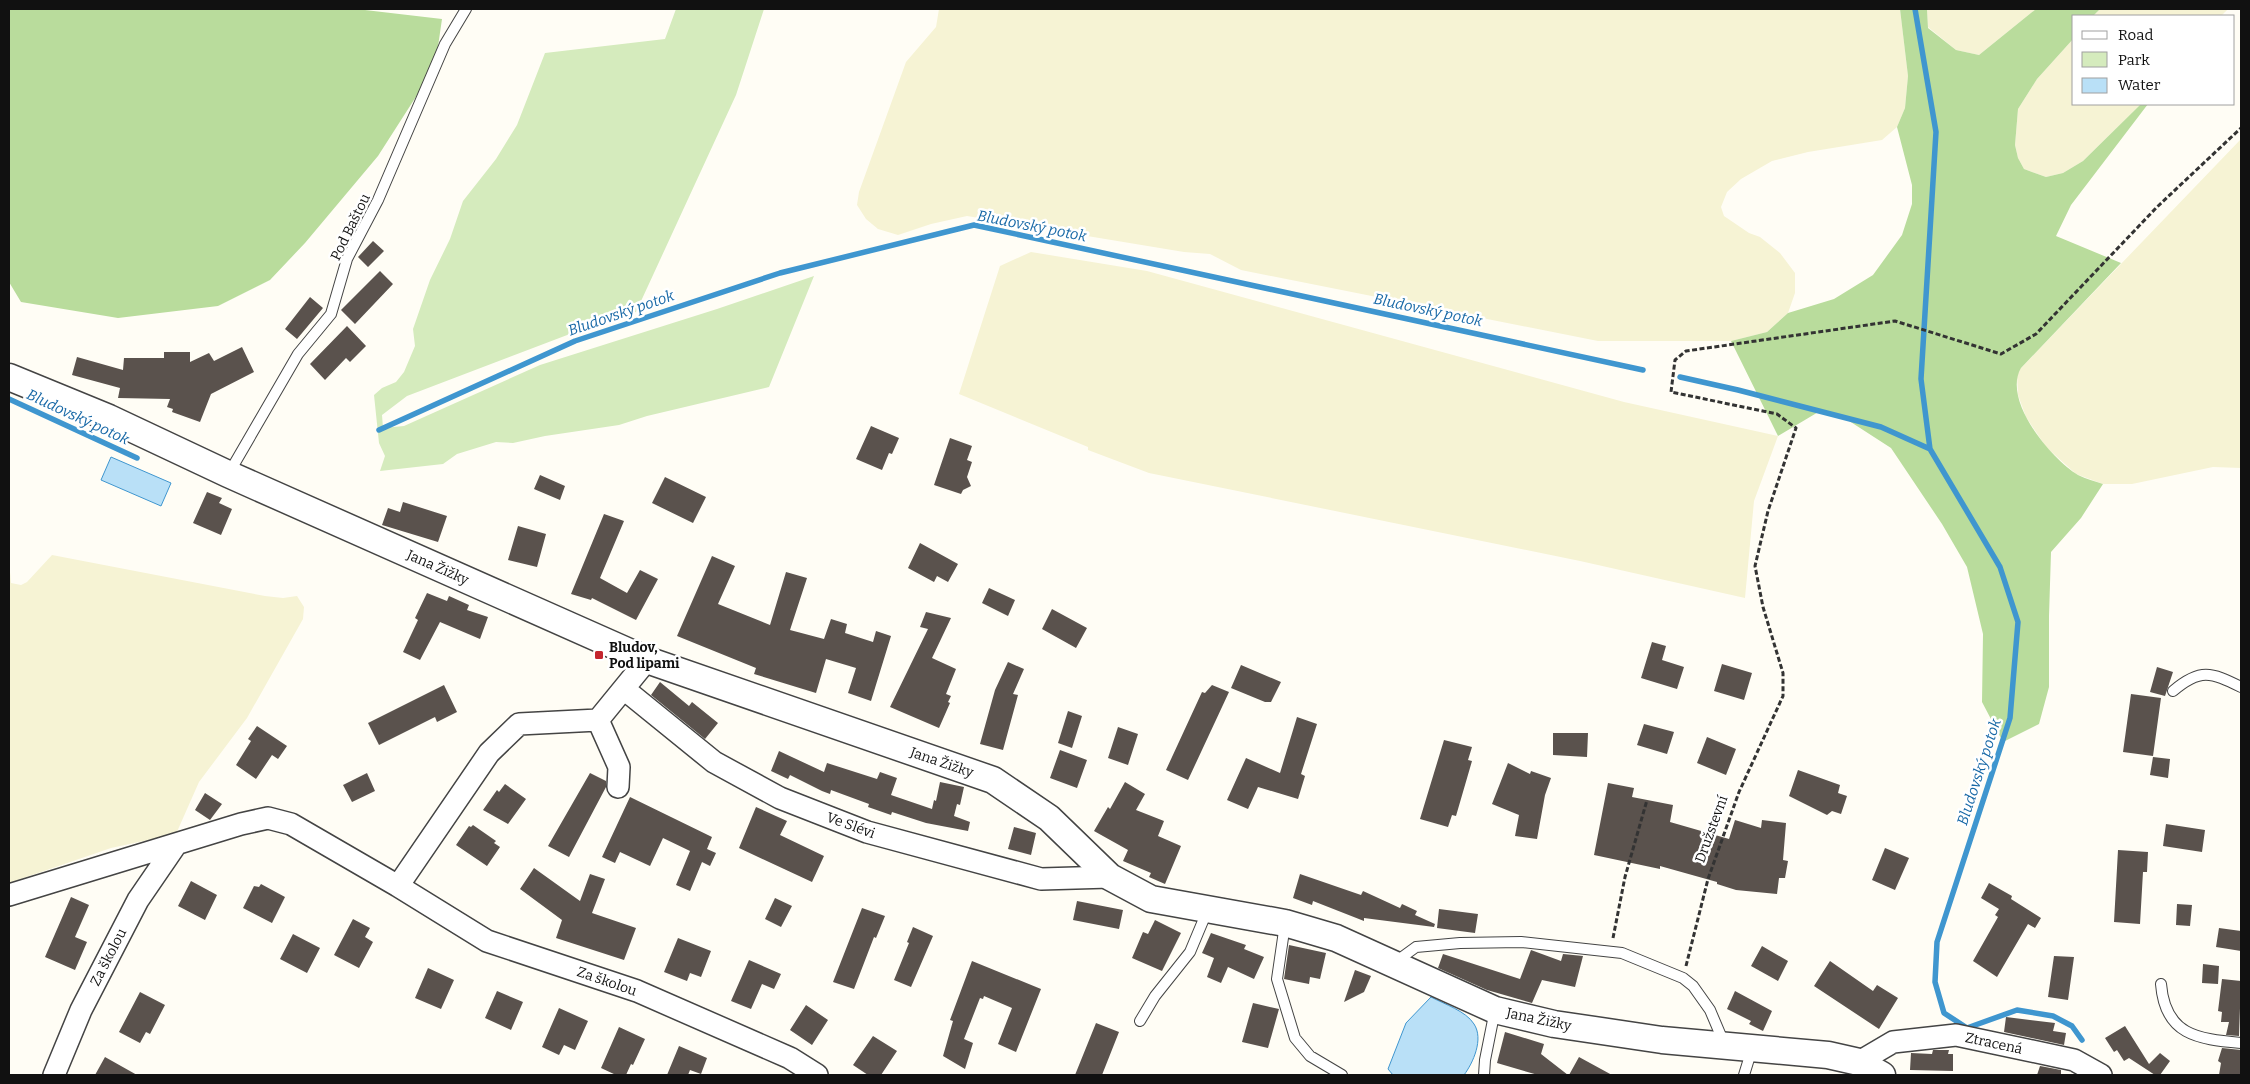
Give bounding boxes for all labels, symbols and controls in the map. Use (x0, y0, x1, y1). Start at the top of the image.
legend (2072, 15, 2235, 105)
text: Road (2118, 26, 2153, 44)
text: Park (2118, 51, 2150, 69)
text: Water (2118, 76, 2161, 94)
street label: Pod Baštou (327, 191, 374, 263)
water label: Bludovský potok (976, 207, 1089, 246)
water label: Bludovský potok (566, 286, 677, 340)
water label: Bludovský potok (1372, 290, 1485, 331)
water label: Bludovský potok (24, 385, 133, 449)
street label: Jana Žižky (403, 546, 472, 589)
place label: Bludov, Pod lipami (609, 639, 680, 672)
marker: Bludov, Pod lipami (593, 649, 605, 661)
water label: Bludovský potok (1953, 716, 2005, 828)
street label: Jana Žižky (907, 743, 976, 781)
street label: Družstevní (1691, 792, 1732, 865)
street label: Ve Slévi (824, 809, 877, 842)
street label: Za školou (87, 925, 130, 989)
street label: Za školou (575, 963, 639, 1000)
street label: Jana Žižky (1504, 1004, 1573, 1035)
street label: Ztracená (1964, 1029, 2024, 1058)

